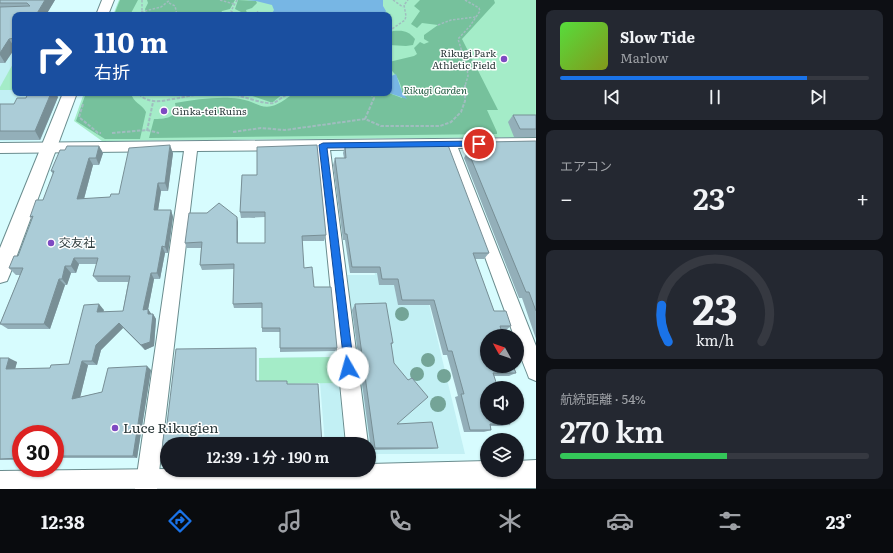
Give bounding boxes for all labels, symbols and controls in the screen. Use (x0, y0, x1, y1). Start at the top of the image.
text: 110 m (94, 20, 168, 62)
text: Slow Tide (620, 25, 695, 48)
icon: right (28, 28, 80, 80)
place label: Rikugi Park Athletic Field (432, 45, 497, 72)
text: Marlow (620, 48, 668, 67)
marker: Rikugi Park Athletic Field (499, 54, 509, 64)
text: 右折 (94, 58, 130, 85)
park label: Rikugi Garden (403, 82, 467, 97)
icon: previous (601, 86, 623, 108)
icon: pause (704, 86, 726, 108)
icon: next (807, 86, 829, 108)
place label: Ginka-tei Ruins (172, 103, 247, 118)
marker: Ginka-tei Ruins (159, 106, 169, 116)
pin (462, 127, 496, 161)
icon: arrive (468, 133, 490, 155)
text: エアコン (560, 156, 612, 175)
text: 23° (693, 175, 736, 219)
text: − (560, 181, 573, 214)
text: + (856, 181, 869, 214)
place label: 交友社 (59, 233, 95, 251)
marker: 交友社 (46, 238, 56, 248)
text: 23 (692, 276, 737, 338)
north arrow (480, 329, 524, 373)
map controls (480, 329, 524, 477)
text: km/h (695, 329, 734, 350)
position arrow (327, 347, 369, 389)
button: sound (480, 381, 524, 425)
text: 航続距離 · 54% (560, 389, 646, 408)
text: 270 km (560, 408, 664, 452)
place label: Luce Rikugien (123, 417, 218, 437)
marker: Luce Rikugien (110, 423, 120, 433)
speed limit sign: 30 (12, 425, 64, 477)
button: layers (480, 433, 524, 477)
text: 12:39 · 1 分 · 190 m (207, 445, 329, 468)
icon: directions (166, 507, 194, 535)
icon: music (276, 507, 304, 535)
icon: phone (386, 507, 414, 535)
icon: climate (496, 507, 524, 535)
icon: car (606, 507, 634, 535)
icon: filters (716, 507, 744, 535)
text: 12:38 (41, 508, 85, 535)
text: 23° (826, 508, 852, 535)

